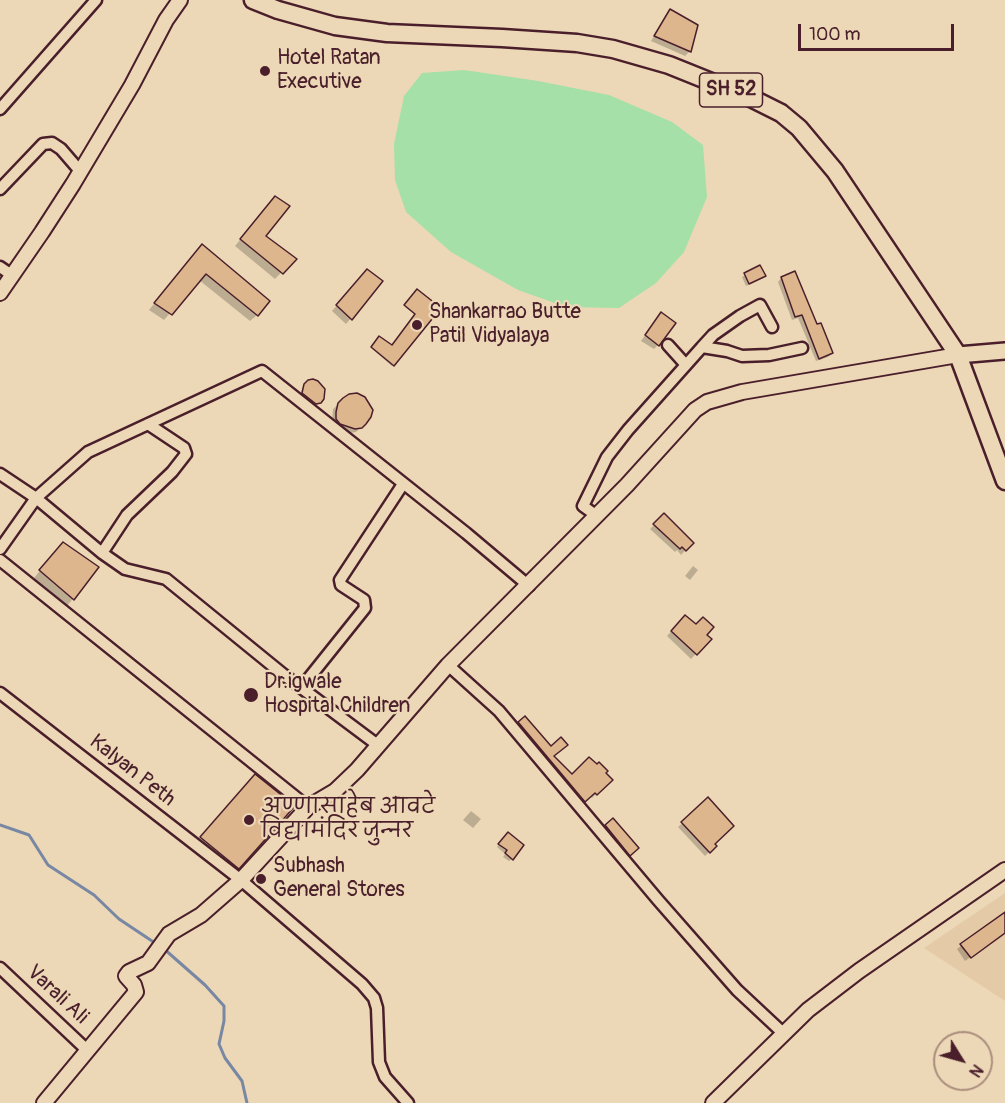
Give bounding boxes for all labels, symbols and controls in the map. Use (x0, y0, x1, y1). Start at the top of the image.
scale bar (801, 12, 957, 50)
text: 100 m (809, 23, 861, 46)
place label: Hotel Ratan Executive (277, 46, 381, 96)
marker: Hotel Ratan Executive (258, 64, 272, 78)
road number: SH 52 (700, 73, 762, 107)
place label: Shankarrao Butte Patil Vidyalaya (429, 300, 581, 350)
marker: Shankarrao Butte Patil Vidyalaya (410, 318, 424, 332)
place label: Dr.igwale Hospital Children (264, 670, 410, 720)
marker: Dr.igwale Hospital Children (242, 686, 260, 704)
street label: Kalyan Peth (84, 730, 180, 812)
place label: अण्णासाहेब आवटे विद्यामंदिर जुन्नर (261, 795, 435, 845)
marker: अण्णासाहेब आवटे विद्यामंदिर जुन्नर (242, 813, 256, 827)
place label: Subhash General Stores (273, 854, 405, 904)
marker: Subhash General Stores (254, 872, 268, 886)
street label: Varali Ali (21, 960, 93, 1030)
north arrow (933, 1031, 993, 1091)
text: N (965, 1060, 987, 1081)

